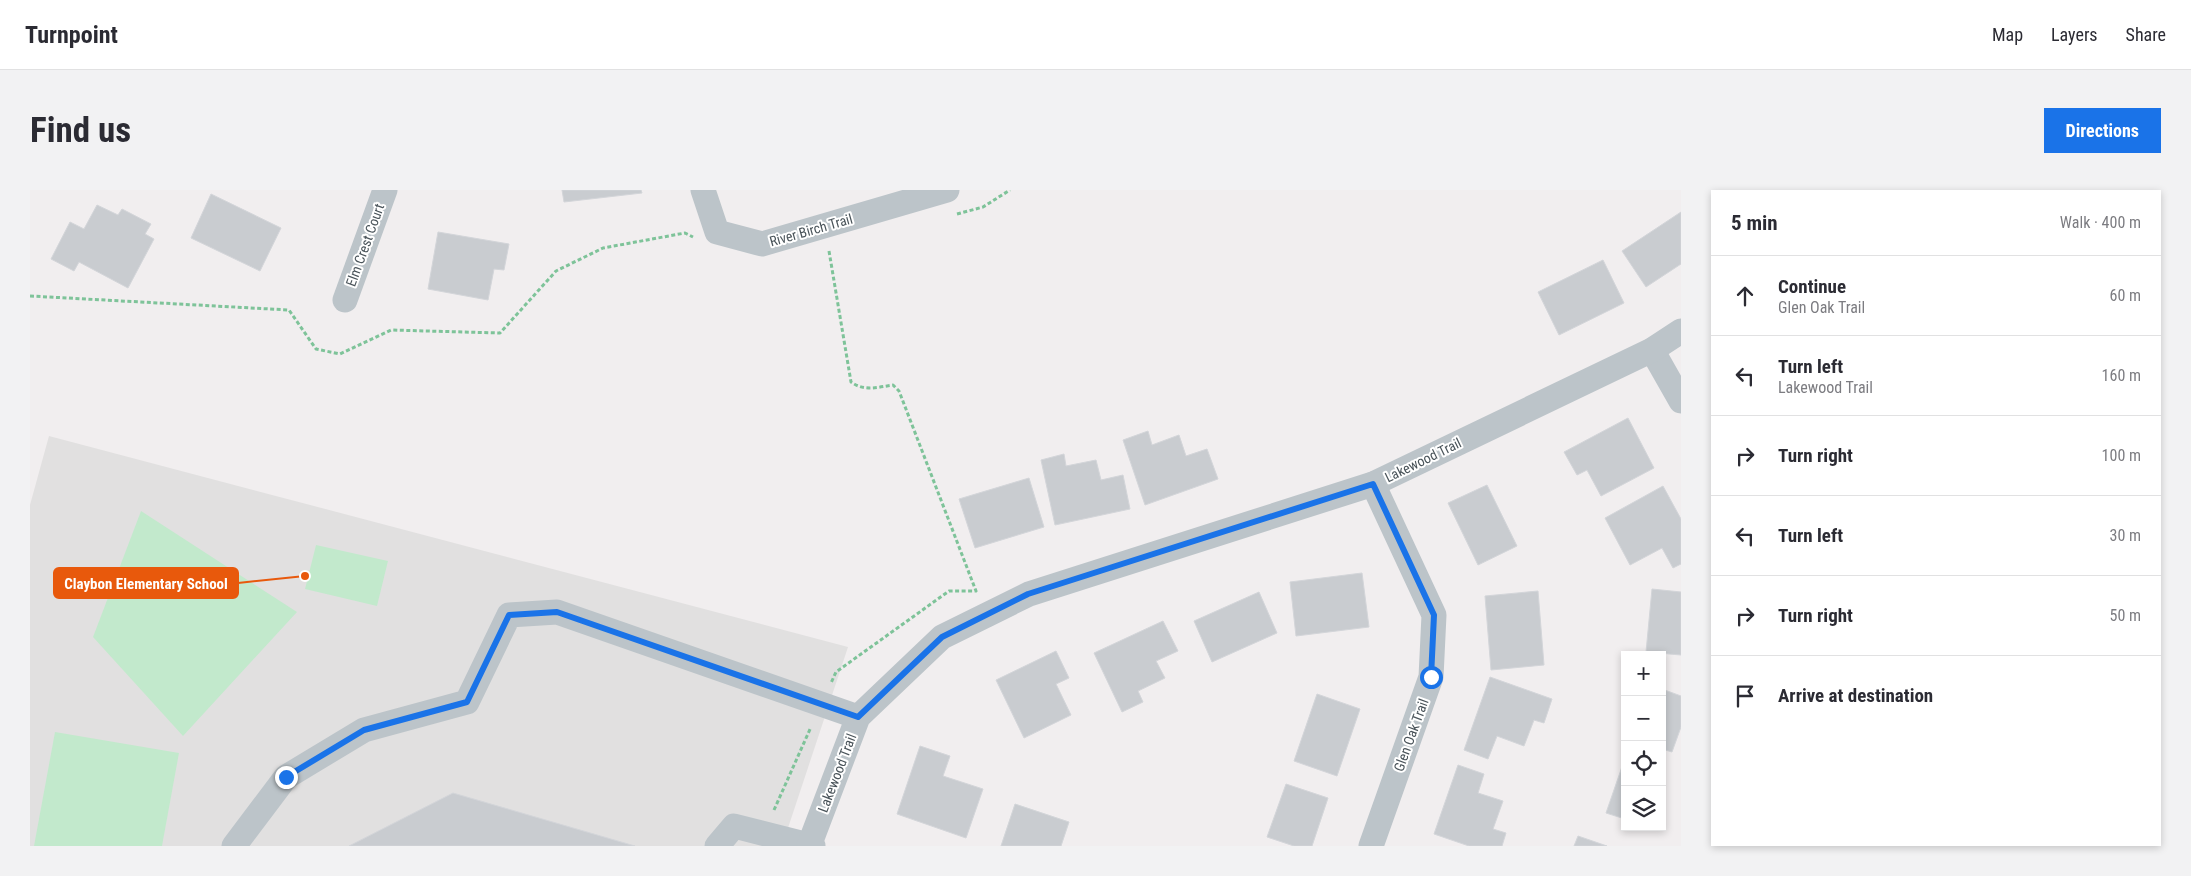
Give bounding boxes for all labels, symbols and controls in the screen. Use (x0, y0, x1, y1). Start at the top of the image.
text: Turnpoint (25, 21, 118, 49)
text: Map (1992, 24, 2023, 45)
text: Layers (2051, 24, 2098, 45)
text: Share (2126, 24, 2166, 45)
button: Directions (2044, 108, 2161, 153)
text: Find us (30, 110, 131, 151)
street label: Elm Crest Court (343, 201, 387, 289)
street label: River Birch Trail (768, 211, 854, 249)
text: 5 min (1731, 211, 1778, 235)
text: Walk · 400 m (2060, 213, 2141, 232)
text: Continue (1778, 275, 1846, 298)
icon: ahead (1731, 282, 1759, 310)
text: 60 m (2109, 286, 2141, 305)
text: Glen Oak Trail (1778, 298, 1865, 317)
text: Turn left (1778, 355, 1843, 378)
icon: left (1731, 362, 1759, 390)
text: 160 m (2102, 366, 2141, 385)
text: Lakewood Trail (1778, 378, 1873, 397)
street label: Lakewood Trail (1382, 435, 1464, 485)
icon: right (1731, 442, 1759, 470)
text: Turn right (1778, 444, 1853, 467)
text: 100 m (2102, 446, 2141, 465)
icon: left (1731, 522, 1759, 550)
text: Turn left (1778, 524, 1843, 547)
text: 30 m (2109, 526, 2141, 545)
callout: Claybon Elementary School (54, 568, 238, 598)
text: Claybon Elementary School (64, 575, 228, 593)
icon: right (1731, 602, 1759, 630)
text: Turn right (1778, 604, 1853, 627)
text: 50 m (2109, 606, 2141, 625)
map controls (1621, 651, 1666, 831)
button: + (1621, 651, 1666, 696)
route start (1420, 666, 1443, 689)
icon: arrive (1731, 682, 1759, 710)
text: Arrive at destination (1778, 684, 1933, 707)
street label: Glen Oak Trail (1390, 696, 1432, 774)
button: − (1621, 696, 1666, 741)
street label: Lakewood Trail (815, 731, 859, 815)
button: locate (1621, 741, 1666, 786)
route end (275, 766, 298, 789)
button: layers (1621, 786, 1666, 831)

